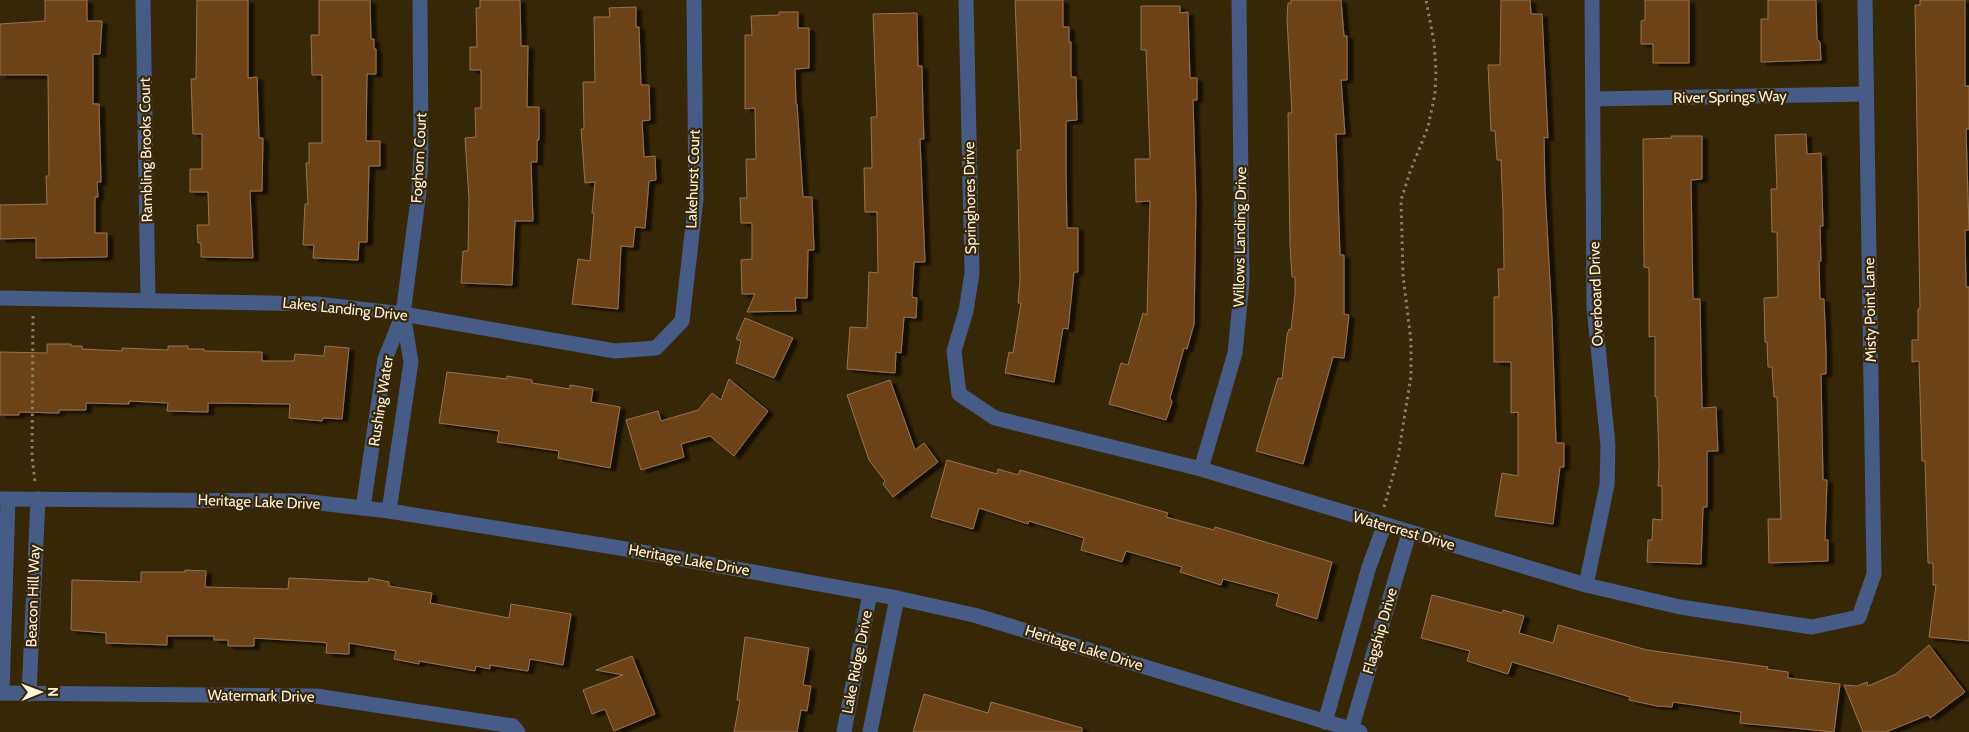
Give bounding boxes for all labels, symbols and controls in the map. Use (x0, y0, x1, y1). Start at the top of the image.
street label: Rambling Brooks Court (136, 77, 156, 223)
street label: River Springs Way (1673, 87, 1787, 107)
street label: Foghorn Court (408, 112, 430, 204)
street label: Lakehurst Court (682, 129, 704, 229)
street label: Springhores Drive (960, 141, 980, 254)
street label: Willows Landing Drive (1230, 166, 1250, 307)
street label: Overboard Drive (1585, 241, 1607, 347)
street label: Misty Point Lane (1860, 257, 1880, 363)
street label: Lakes Landing Drive (281, 293, 409, 325)
street label: Rushing Water (365, 354, 397, 448)
street label: Heritage Lake Drive (197, 491, 321, 513)
street label: Watercrest Drive (1351, 508, 1457, 554)
street label: Heritage Lake Drive (627, 540, 751, 580)
street label: Beacon Hill Way (22, 544, 44, 648)
street label: Flagship Drive (1359, 585, 1401, 676)
street label: Lake Ridge Drive (838, 609, 876, 715)
street label: Heritage Lake Drive (1023, 621, 1146, 675)
north arrow (15, 667, 65, 717)
street label: Watermark Drive (207, 686, 315, 706)
text: N (44, 687, 62, 697)

